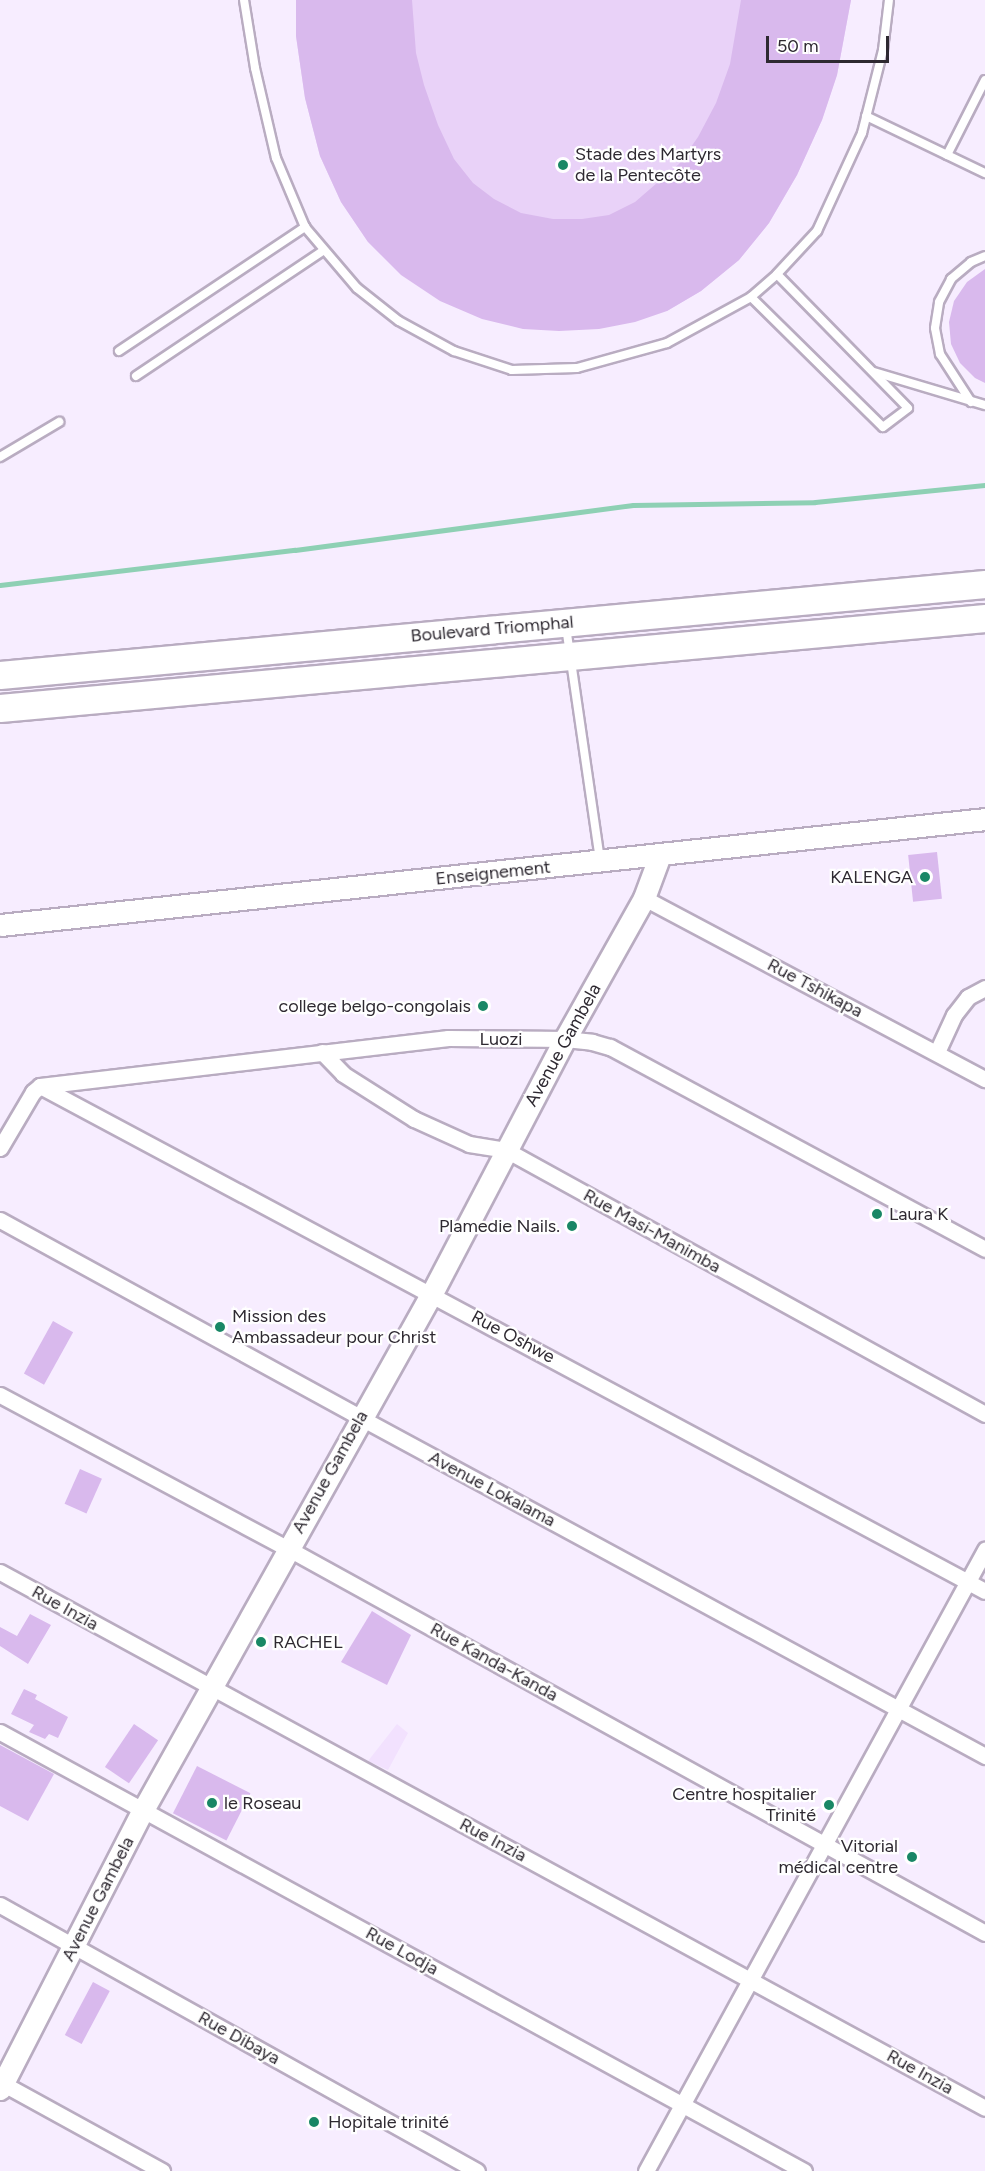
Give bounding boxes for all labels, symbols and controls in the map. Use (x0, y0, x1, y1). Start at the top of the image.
scale bar (769, 24, 892, 62)
text: 50 m (777, 35, 819, 57)
place label: Stade des Martyrs de la Pentecôte (575, 144, 721, 186)
marker: Stade des Martyrs de la Pentecôte (556, 158, 570, 172)
street label: Boulevard Triomphal (410, 611, 574, 647)
street label: Enseignement (434, 856, 552, 890)
place label: KALENGA (830, 866, 913, 888)
marker: KALENGA (918, 870, 932, 884)
street label: Rue Tshikapa (764, 954, 866, 1022)
street label: Avenue Gambela (520, 980, 606, 1110)
place label: college belgo-congolais (278, 995, 471, 1017)
marker: college belgo-congolais (476, 999, 490, 1013)
street label: Luozi (480, 1028, 522, 1050)
street label: Rue Masi-Manimba (580, 1184, 724, 1278)
place label: Laura K (889, 1203, 948, 1225)
marker: Laura K (870, 1207, 884, 1221)
place label: Plamedie Nails. (439, 1215, 560, 1237)
marker: Plamedie Nails. (565, 1219, 579, 1233)
place label: Mission des Ambassadeur pour Christ (232, 1306, 436, 1348)
street label: Rue Oshwe (467, 1306, 559, 1368)
marker: Mission des Ambassadeur pour Christ (213, 1320, 227, 1334)
street label: Avenue Gambela (287, 1407, 373, 1537)
street label: Avenue Lokalama (425, 1446, 559, 1532)
street label: Rue Inzia (28, 1581, 102, 1635)
street label: Rue Kanda-Kanda (426, 1618, 562, 1706)
place label: RACHEL (273, 1631, 343, 1653)
marker: RACHEL (254, 1635, 268, 1649)
place label: Centre hospitalier Trinité (672, 1784, 816, 1826)
place label: le Roseau (224, 1792, 301, 1814)
marker: le Roseau (205, 1796, 219, 1810)
marker: Centre hospitalier Trinité (820, 1796, 838, 1814)
street label: Rue Inzia (456, 1813, 530, 1867)
street label: Avenue Gambela (57, 1833, 139, 1965)
place label: Vitorial médical centre (778, 1836, 898, 1878)
marker: Vitorial médical centre (903, 1848, 921, 1866)
street label: Rue Lodja (362, 1922, 442, 1980)
street label: Rue Dibaya (194, 2007, 284, 2069)
street label: Rue Inzia (883, 2045, 957, 2099)
place label: Hopitale trinité (328, 2111, 449, 2133)
marker: Hopitale trinité (305, 2113, 323, 2131)

